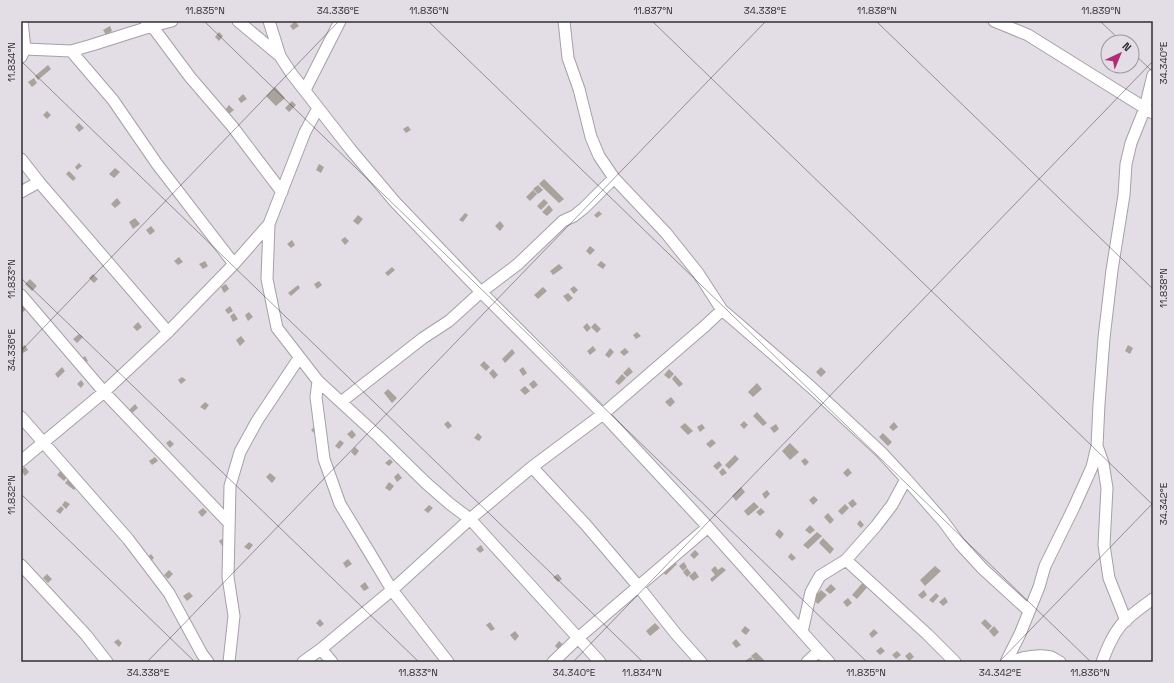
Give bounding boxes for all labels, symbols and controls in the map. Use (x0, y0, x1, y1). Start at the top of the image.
text: 11.835°N (185, 4, 225, 17)
text: 34.336°E (317, 4, 360, 17)
text: 11.836°N (409, 4, 449, 17)
text: 11.837°N (633, 4, 673, 17)
text: 34.338°E (744, 4, 787, 17)
text: 11.838°N (857, 4, 897, 17)
text: 11.839°N (1081, 4, 1121, 17)
north arrow (1100, 34, 1140, 74)
text: N (1119, 39, 1134, 54)
text: 34.340°E (1157, 41, 1170, 84)
text: 11.834°N (5, 42, 18, 82)
text: 11.833°N (5, 259, 18, 299)
text: 11.838°N (1157, 268, 1170, 308)
text: 34.336°E (5, 328, 18, 371)
text: 11.832°N (5, 475, 18, 515)
text: 34.342°E (1157, 482, 1170, 525)
text: 34.338°E (127, 666, 170, 679)
text: 11.833°N (398, 666, 438, 679)
text: 34.340°E (553, 666, 596, 679)
text: 11.834°N (622, 666, 662, 679)
text: 11.835°N (846, 666, 886, 679)
text: 34.342°E (979, 666, 1022, 679)
text: 11.836°N (1070, 666, 1110, 679)

